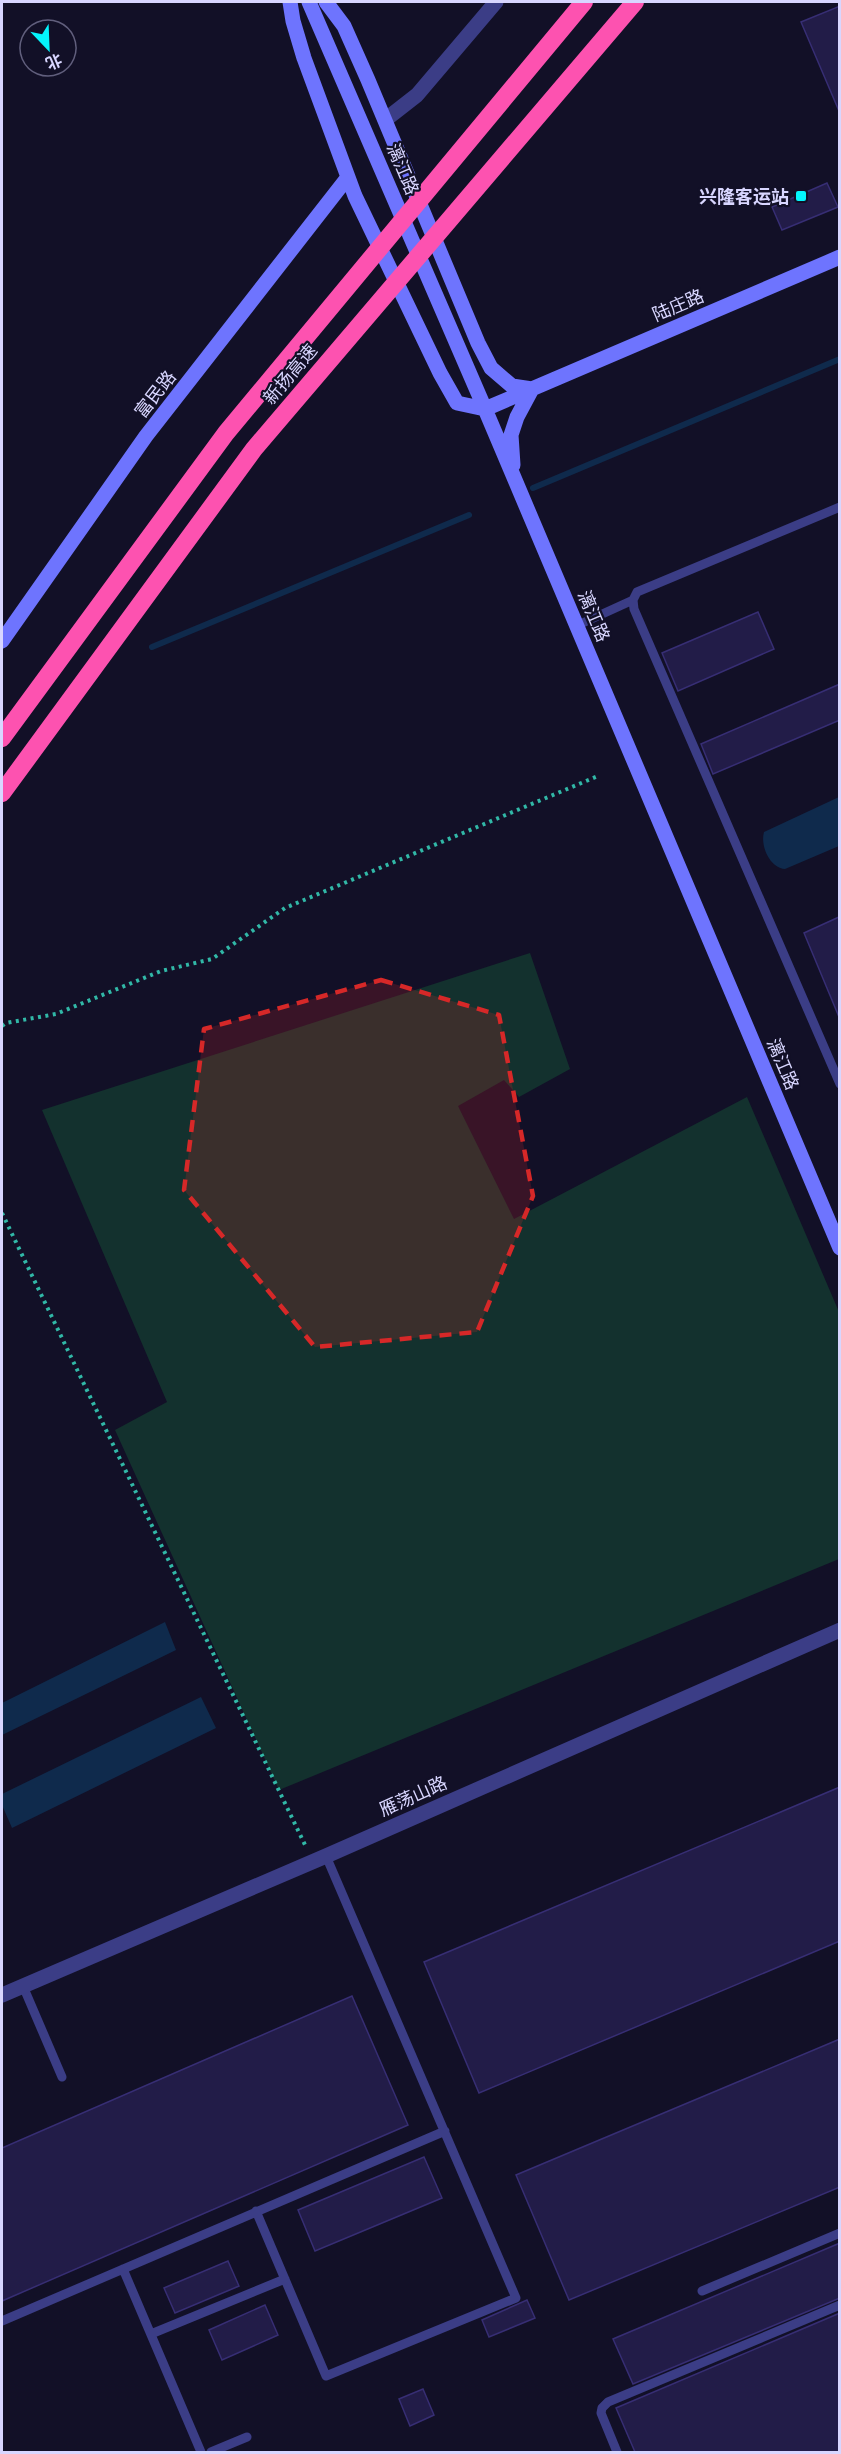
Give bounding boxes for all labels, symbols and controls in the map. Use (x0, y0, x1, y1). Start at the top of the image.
north arrow (18, 18, 78, 78)
text: 北 (43, 49, 65, 74)
street label: 漓江路 (382, 140, 424, 198)
place label: 兴隆客运站 (699, 185, 789, 208)
marker: 兴隆客运站 (794, 189, 808, 203)
street label: 陆庄路 (649, 284, 707, 326)
street label: 新扬高速 (258, 339, 322, 409)
street label: 富民路 (129, 366, 181, 422)
street label: 漓江路 (573, 587, 615, 645)
street label: 漓江路 (762, 1035, 804, 1093)
street label: 雁荡山路 (375, 1771, 451, 1821)

